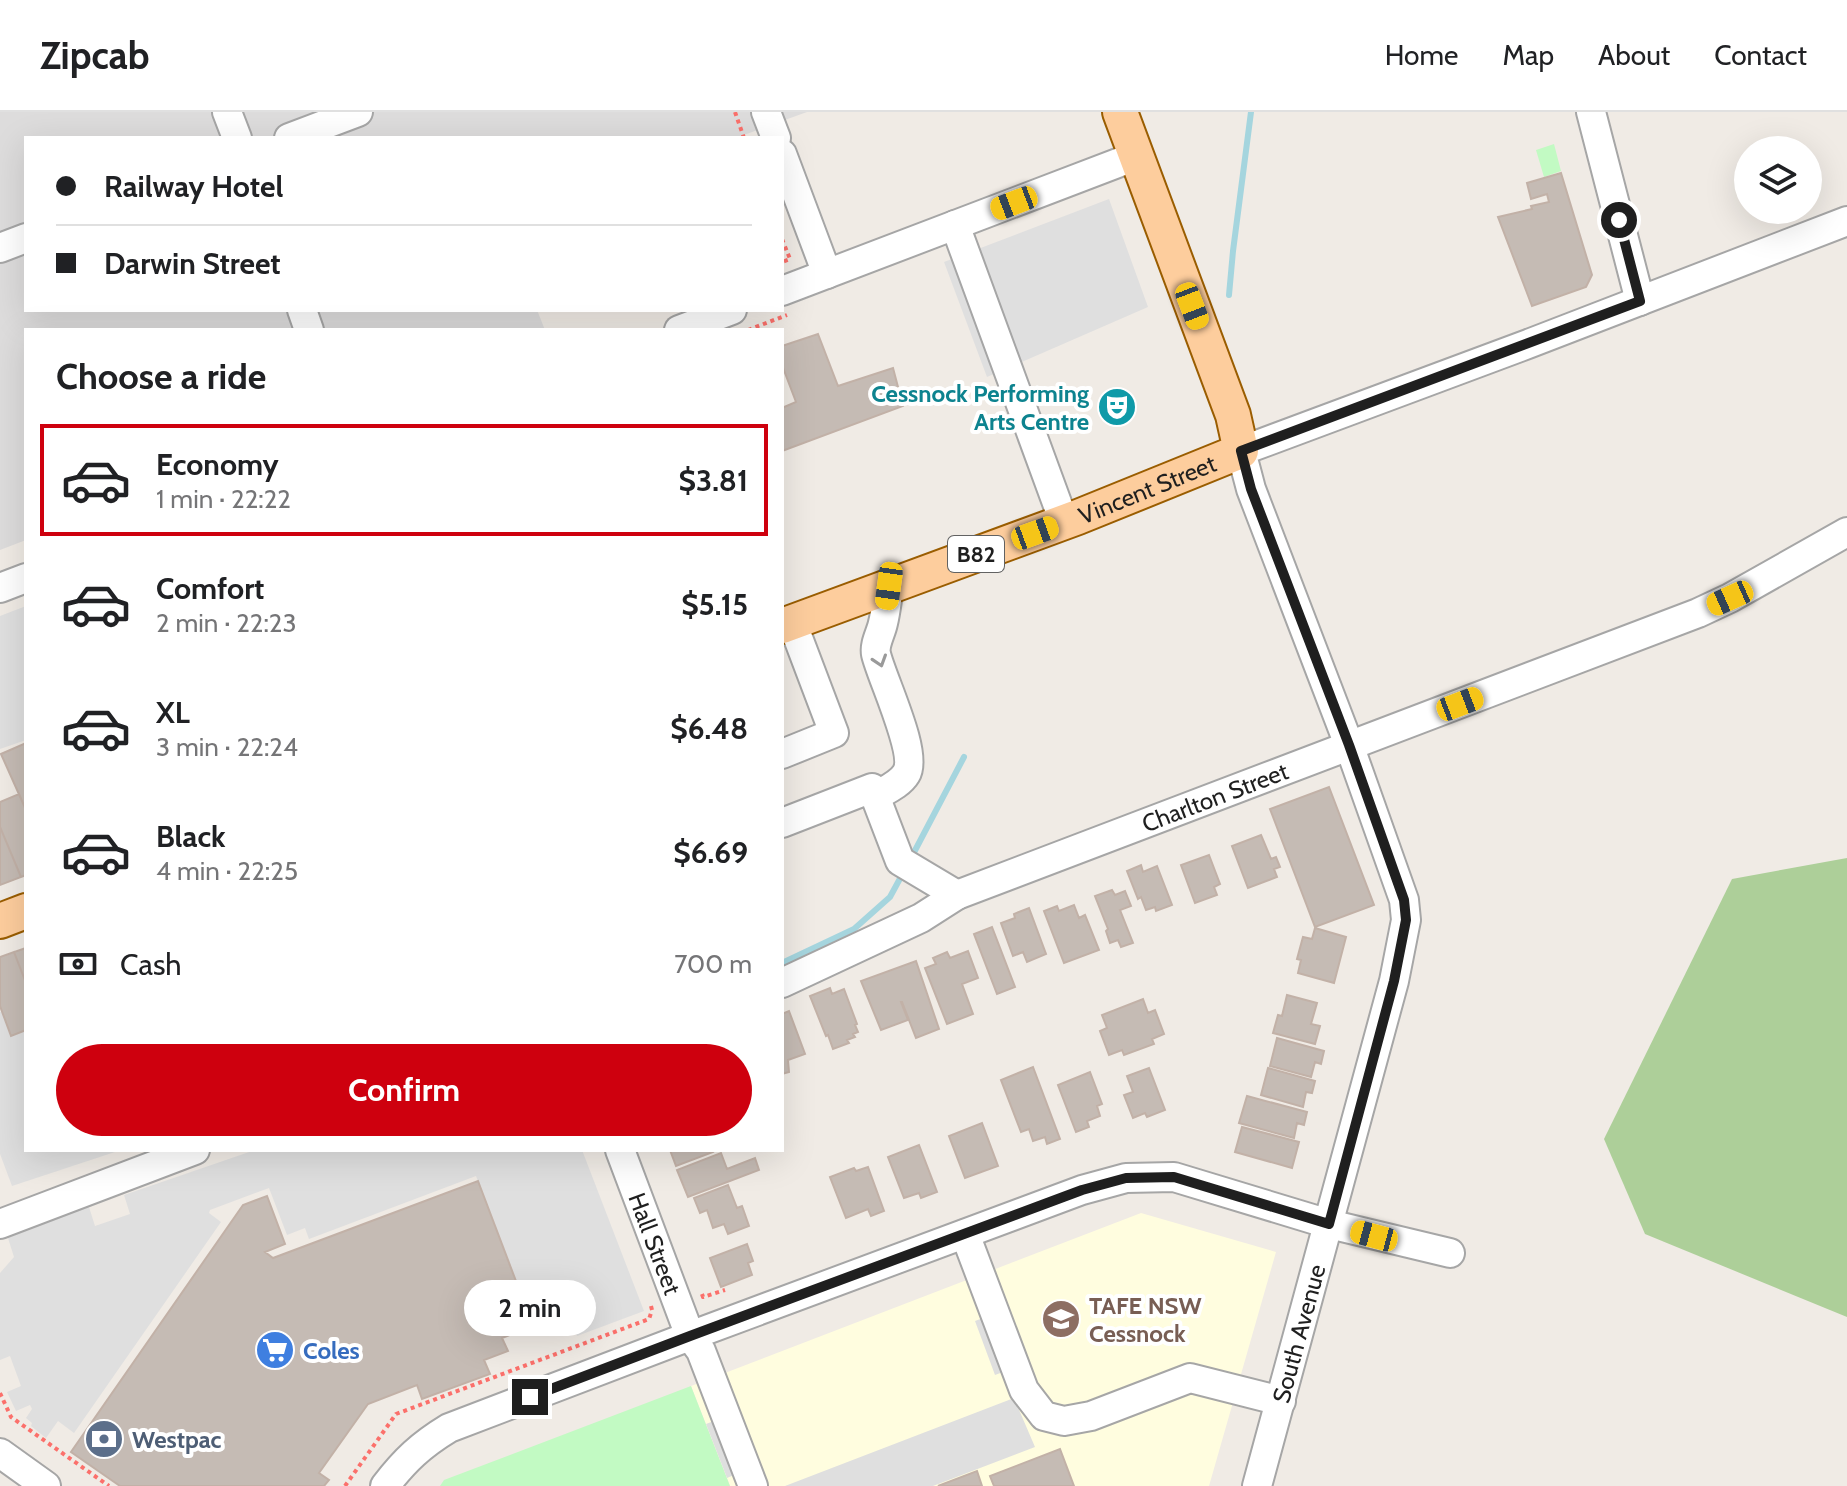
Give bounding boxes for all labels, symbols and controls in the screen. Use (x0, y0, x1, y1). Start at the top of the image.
text: Zipcab (40, 32, 149, 79)
text: Home (1385, 38, 1458, 72)
text: Map (1502, 38, 1554, 72)
text: About (1598, 38, 1670, 72)
text: Contact (1714, 38, 1807, 72)
map controls (1734, 136, 1822, 224)
button: layers (1734, 136, 1822, 224)
text: Railway Hotel (104, 168, 283, 205)
car (987, 183, 1041, 223)
route start (1601, 202, 1637, 238)
text: Darwin Street (104, 245, 281, 282)
car (1172, 279, 1212, 333)
text: Choose a ride (56, 354, 266, 398)
place label: Cessnock Performing Arts Centre (871, 379, 1089, 436)
theatre icon: Cessnock Performing Arts Centre (1096, 386, 1138, 428)
icon: car (60, 444, 132, 516)
text: Economy (156, 446, 279, 483)
street label: Vincent Street (1074, 448, 1220, 530)
text: $3.81 (679, 462, 748, 499)
text: 1 min · 22:22 (156, 483, 291, 515)
car (1008, 514, 1062, 552)
road number: B82 (948, 536, 1004, 572)
car (874, 561, 904, 611)
icon: car (60, 568, 132, 640)
text: Comfort (156, 570, 264, 607)
car (1703, 577, 1757, 619)
text: $5.15 (681, 586, 748, 623)
text: 2 min · 22:23 (156, 607, 297, 639)
one-way arrow (870, 654, 886, 668)
car (1433, 684, 1487, 724)
icon: car (60, 692, 132, 764)
text: XL (156, 694, 190, 731)
text: $6.48 (670, 710, 748, 747)
text: 3 min · 22:24 (156, 731, 298, 763)
street label: Charlton Street (1138, 756, 1292, 838)
icon: car (60, 816, 132, 888)
text: Black (156, 818, 226, 855)
text: $6.69 (673, 834, 748, 871)
text: 4 min · 22:25 (156, 855, 298, 887)
icon: cash (56, 942, 100, 986)
text: Cash (120, 946, 182, 983)
text: 700 m (674, 948, 752, 980)
button: Confirm (56, 1044, 752, 1136)
street label: Hall Street (623, 1189, 688, 1299)
car (1348, 1218, 1400, 1254)
street label: South Avenue (1266, 1261, 1331, 1406)
callout: 2 min (464, 1281, 596, 1337)
place label: TAFE NSW Cessnock (1089, 1291, 1202, 1348)
text: 2 min (499, 1292, 561, 1324)
school or university icon: TAFE NSW Cessnock (1040, 1298, 1082, 1340)
supermarket icon: Coles (254, 1329, 296, 1371)
place label: Coles (303, 1336, 360, 1365)
route end (512, 1379, 548, 1415)
bank icon: Westpac (83, 1418, 125, 1460)
place label: Westpac (132, 1425, 222, 1454)

